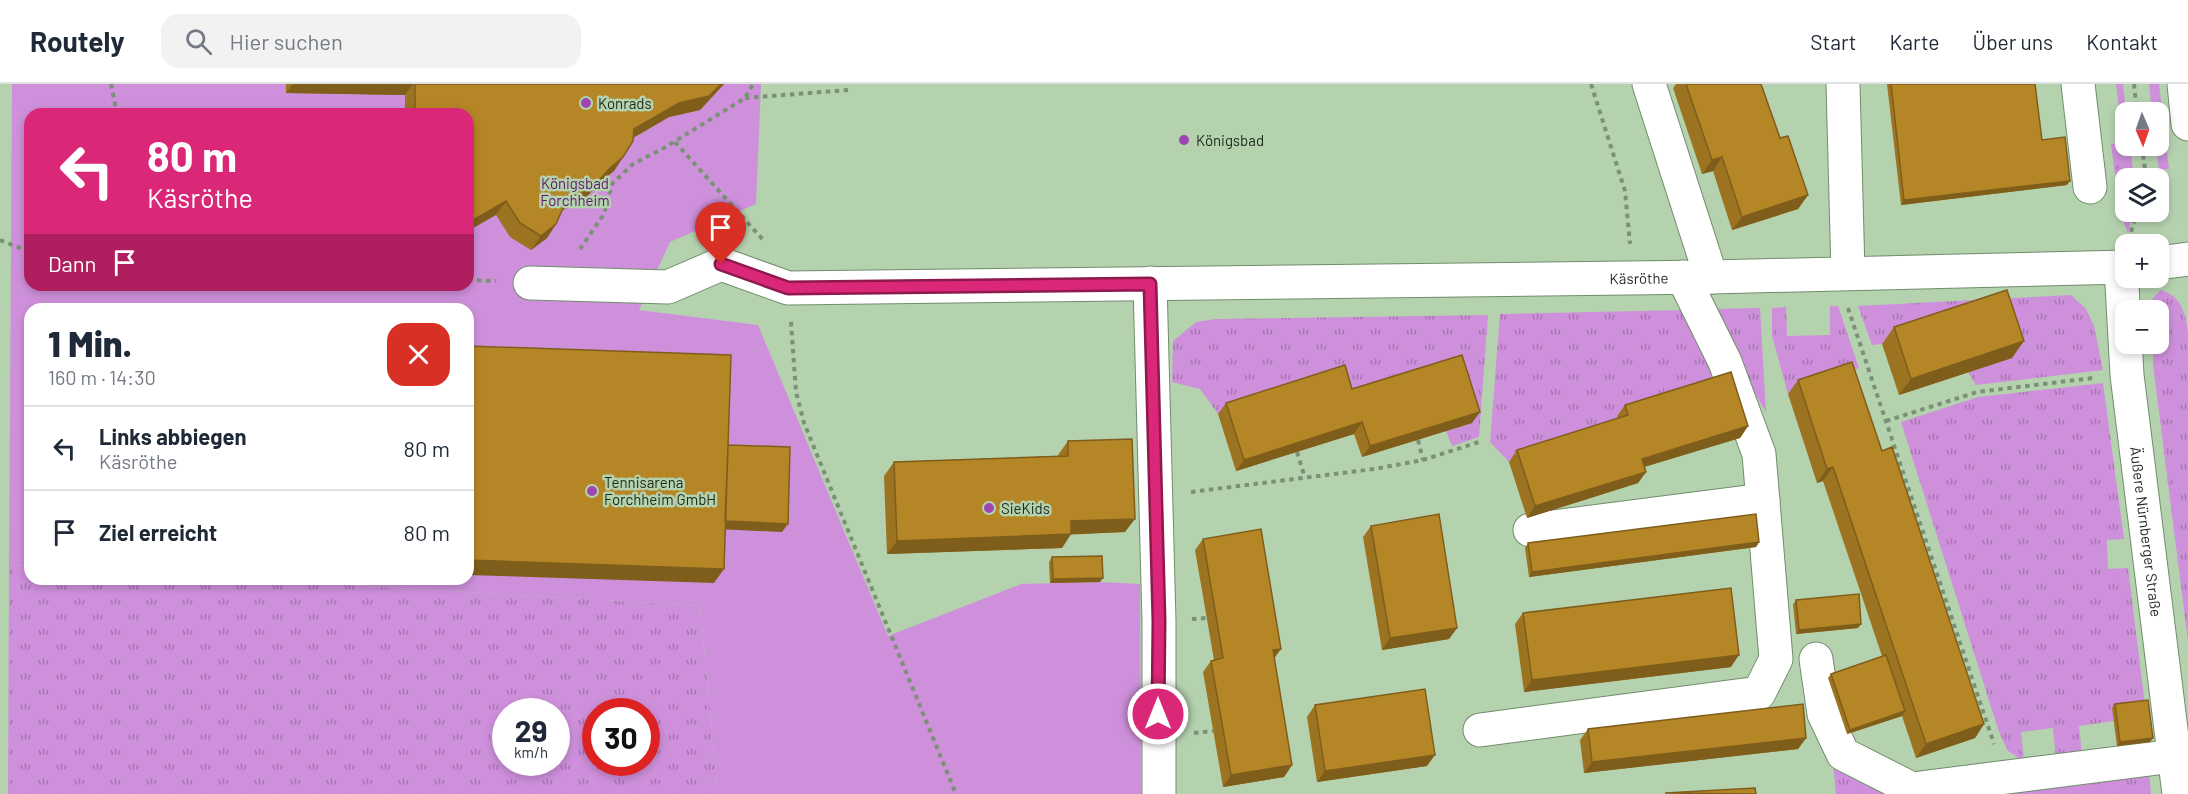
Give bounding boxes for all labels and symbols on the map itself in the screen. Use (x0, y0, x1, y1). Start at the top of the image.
place label: Konrads (598, 94, 652, 112)
marker: Konrads (579, 96, 593, 110)
north arrow (2115, 102, 2169, 156)
place label: Königsbad (1196, 131, 1264, 149)
marker: Königsbad (1177, 133, 1191, 147)
park label: Königsbad Forchheim (540, 174, 610, 209)
pin (695, 202, 746, 264)
street label: Käsröthe (1609, 269, 1668, 287)
street label: Äußere Nürnberger Straße (2127, 446, 2166, 618)
place label: Tennisarena Forchheim GmbH (604, 473, 716, 508)
marker: Tennisarena Forchheim GmbH (585, 484, 599, 498)
place label: SieKids (1001, 499, 1050, 517)
marker: SieKids (982, 501, 996, 515)
position arrow (1126, 682, 1190, 746)
speed limit sign: 30 (582, 698, 660, 776)

